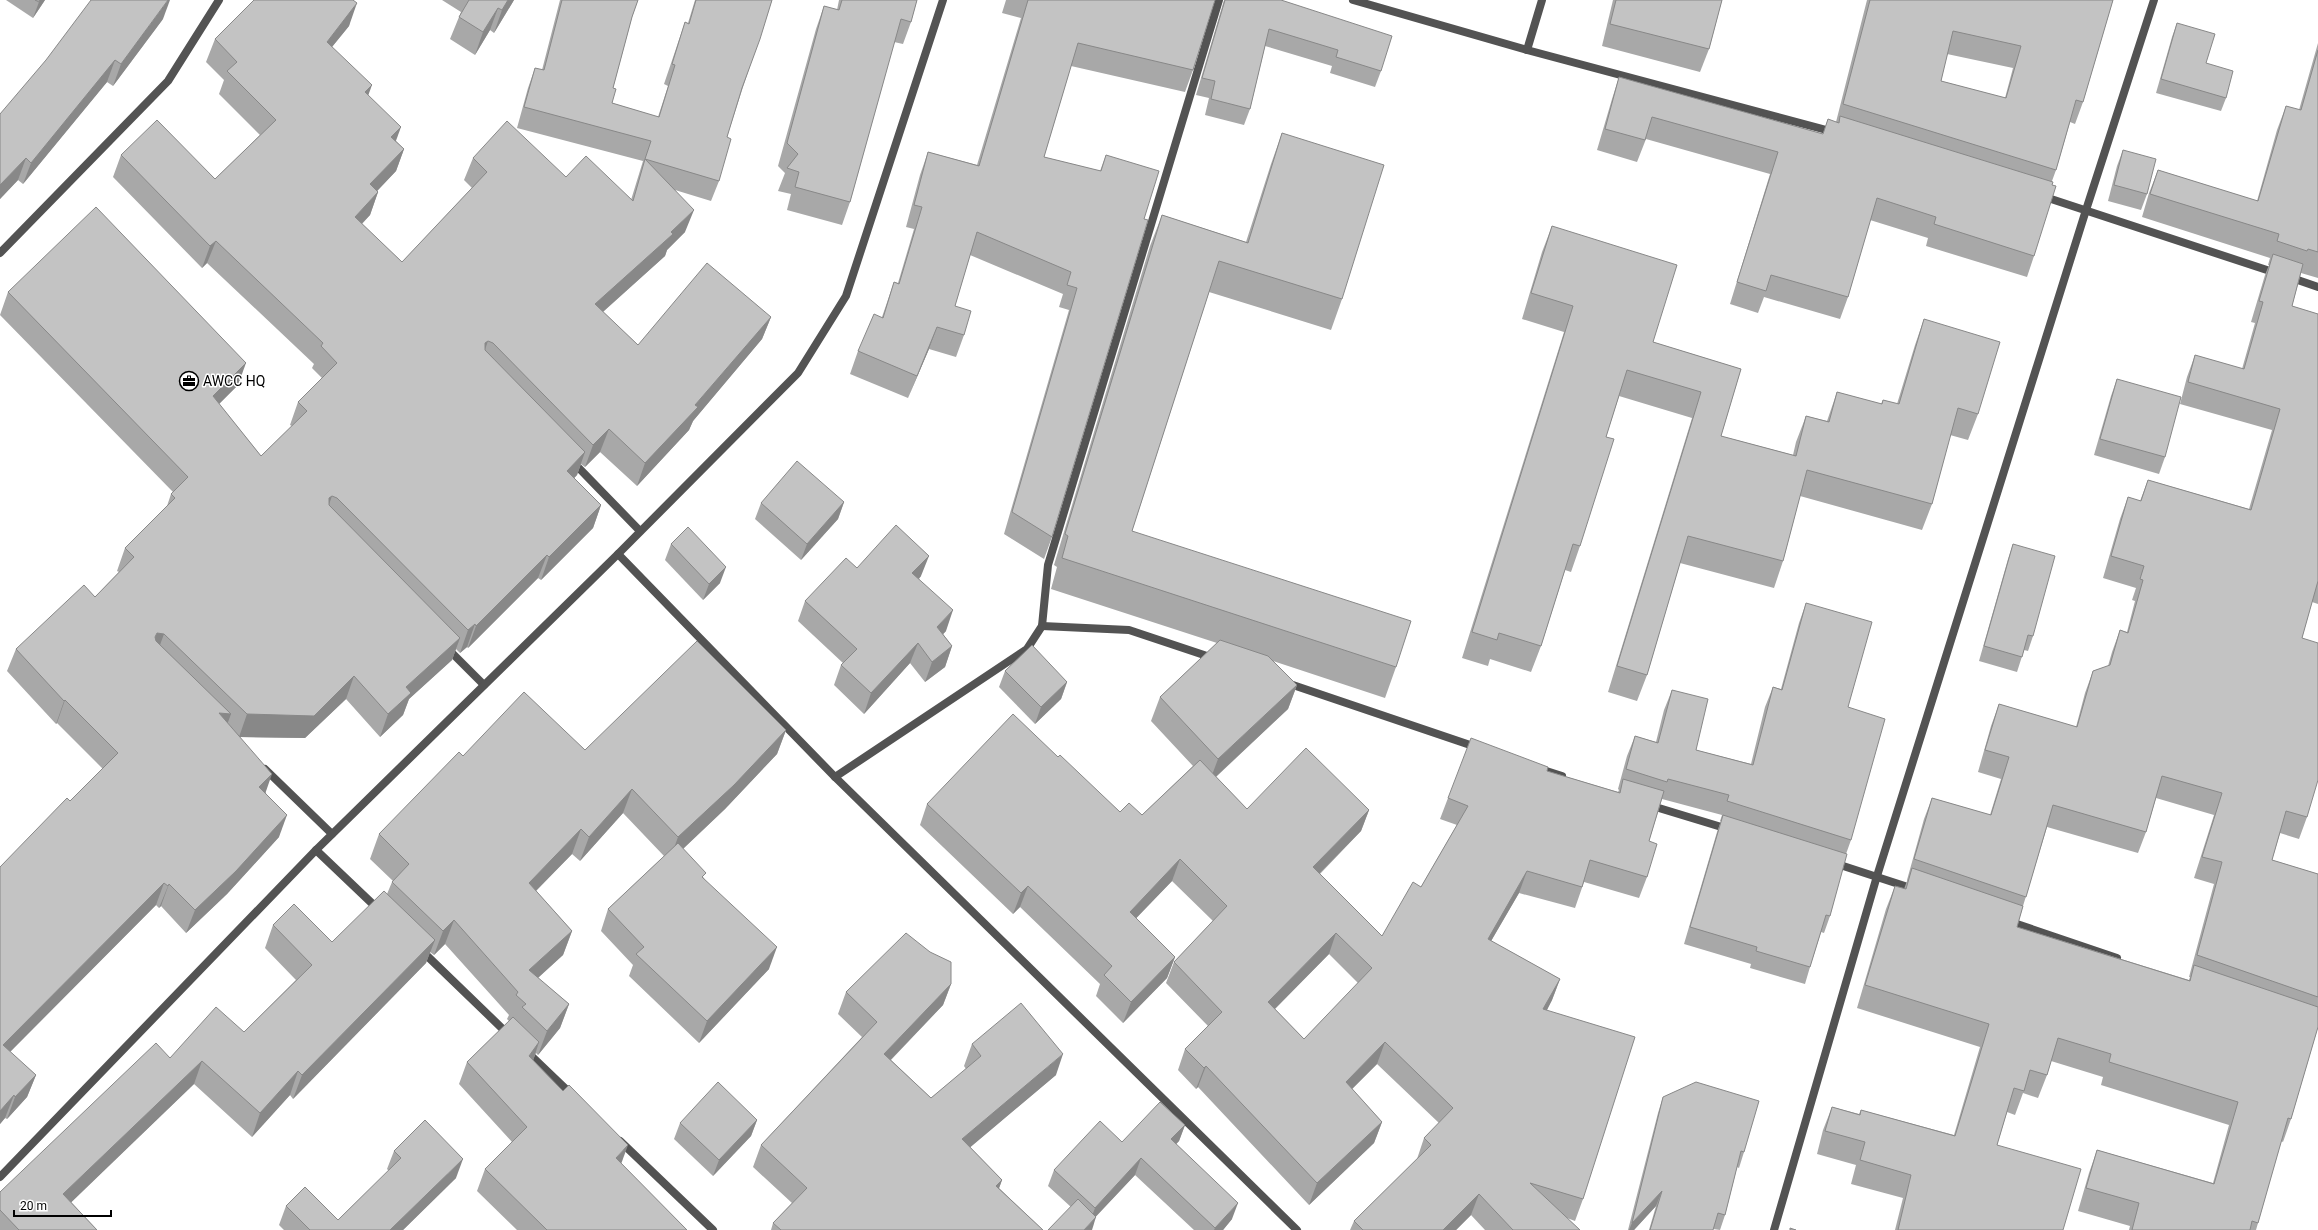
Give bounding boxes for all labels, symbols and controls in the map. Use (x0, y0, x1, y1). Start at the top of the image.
office icon: AWCC HQ (178, 370, 200, 392)
place label: AWCC HQ (203, 373, 265, 389)
scale bar (14, 1192, 111, 1218)
text: 20 m (20, 1199, 47, 1213)

